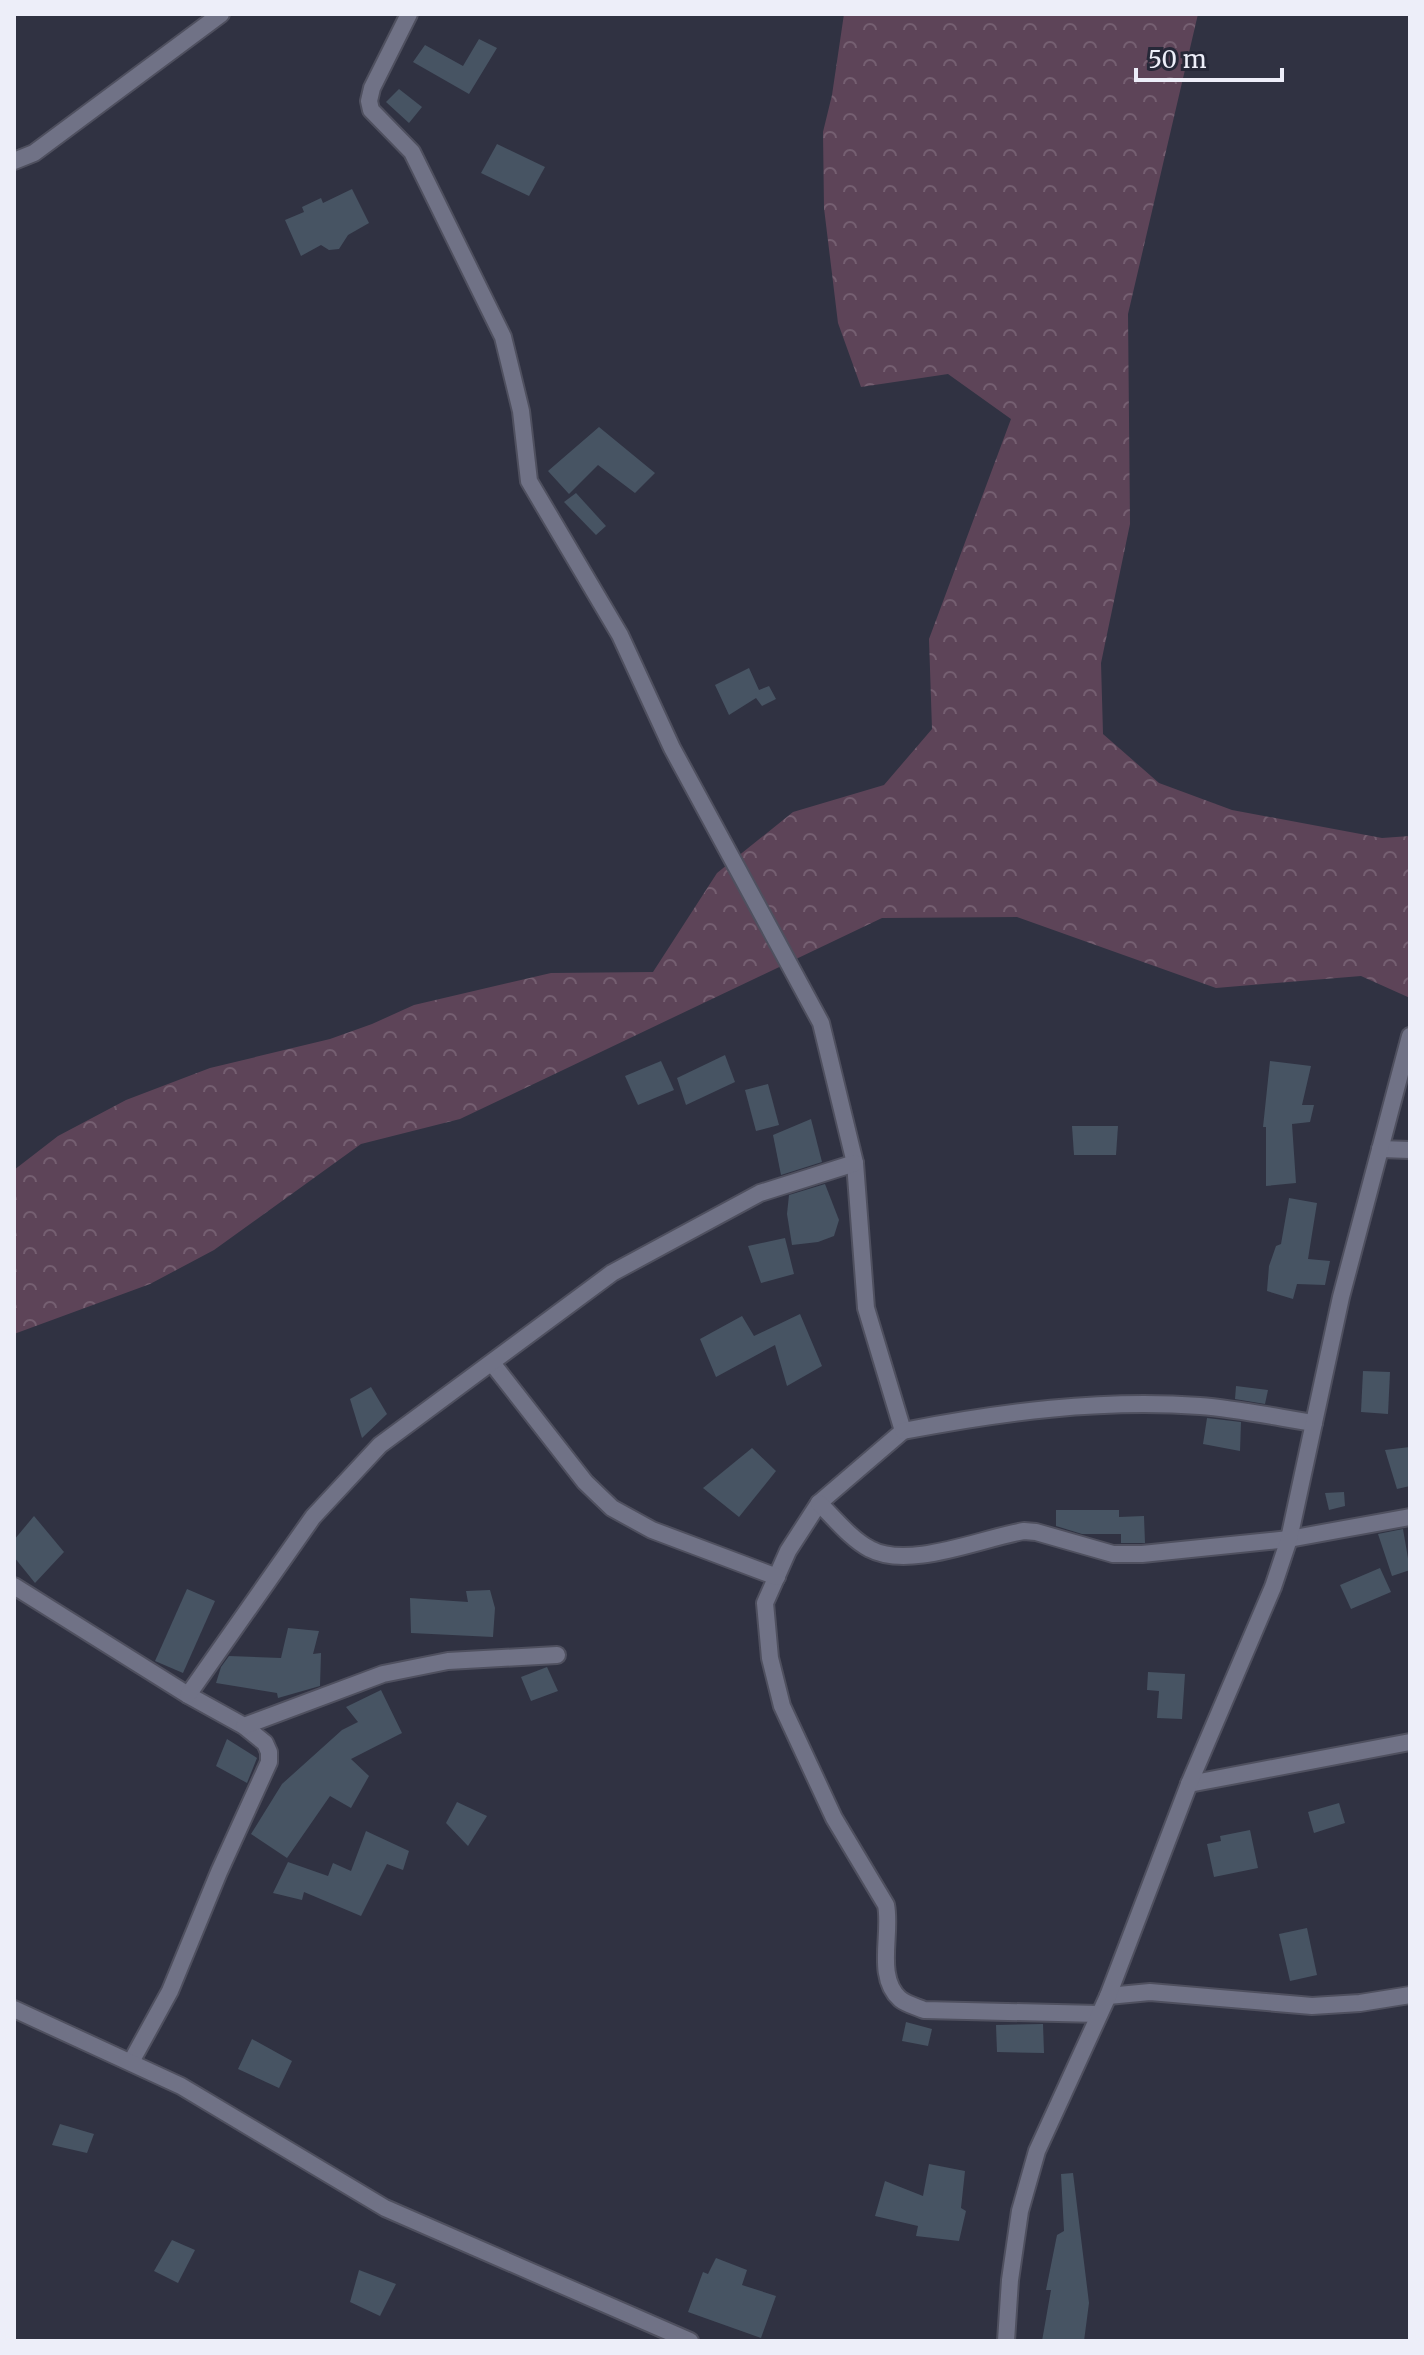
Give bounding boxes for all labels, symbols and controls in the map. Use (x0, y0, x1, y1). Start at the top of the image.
scale bar (1136, 32, 1282, 82)
text: 50 m (1148, 44, 1207, 75)

